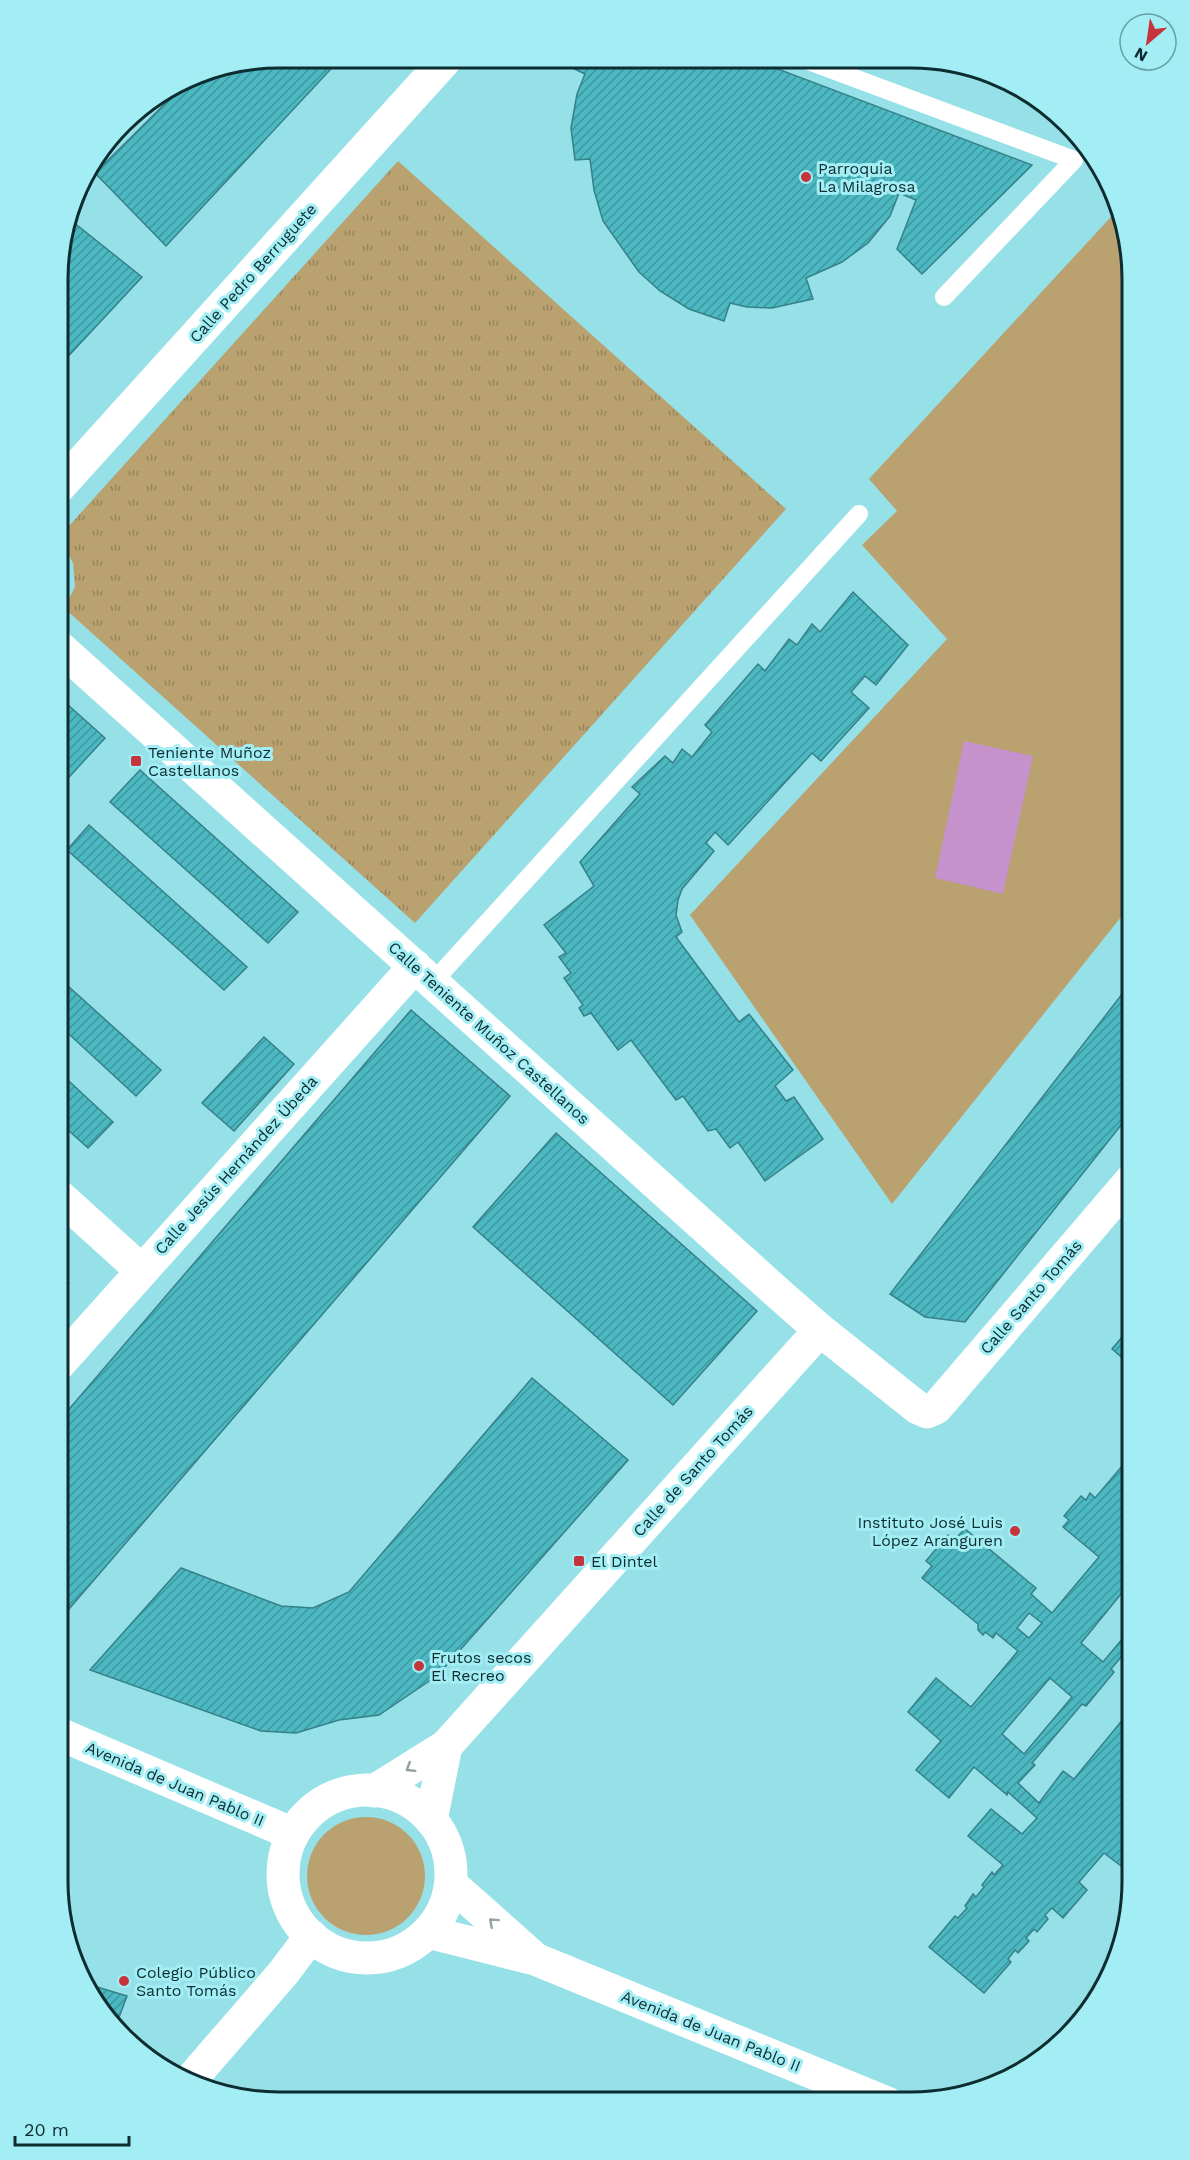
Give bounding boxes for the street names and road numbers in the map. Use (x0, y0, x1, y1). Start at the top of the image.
street label: Calle Pedro Berruguete (186, 200, 320, 346)
street label: Calle Teniente Muñoz Castellanos (385, 938, 593, 1128)
street label: Calle Jesús Hernández Úbeda (151, 1072, 321, 1258)
street label: Calle Santo Tomás (976, 1236, 1086, 1358)
street label: Calle de Santo Tomás (629, 1402, 757, 1540)
street label: Avenida de Juan Pablo II (83, 1738, 267, 1830)
street label: Avenida de Juan Pablo II (619, 1986, 803, 2076)

